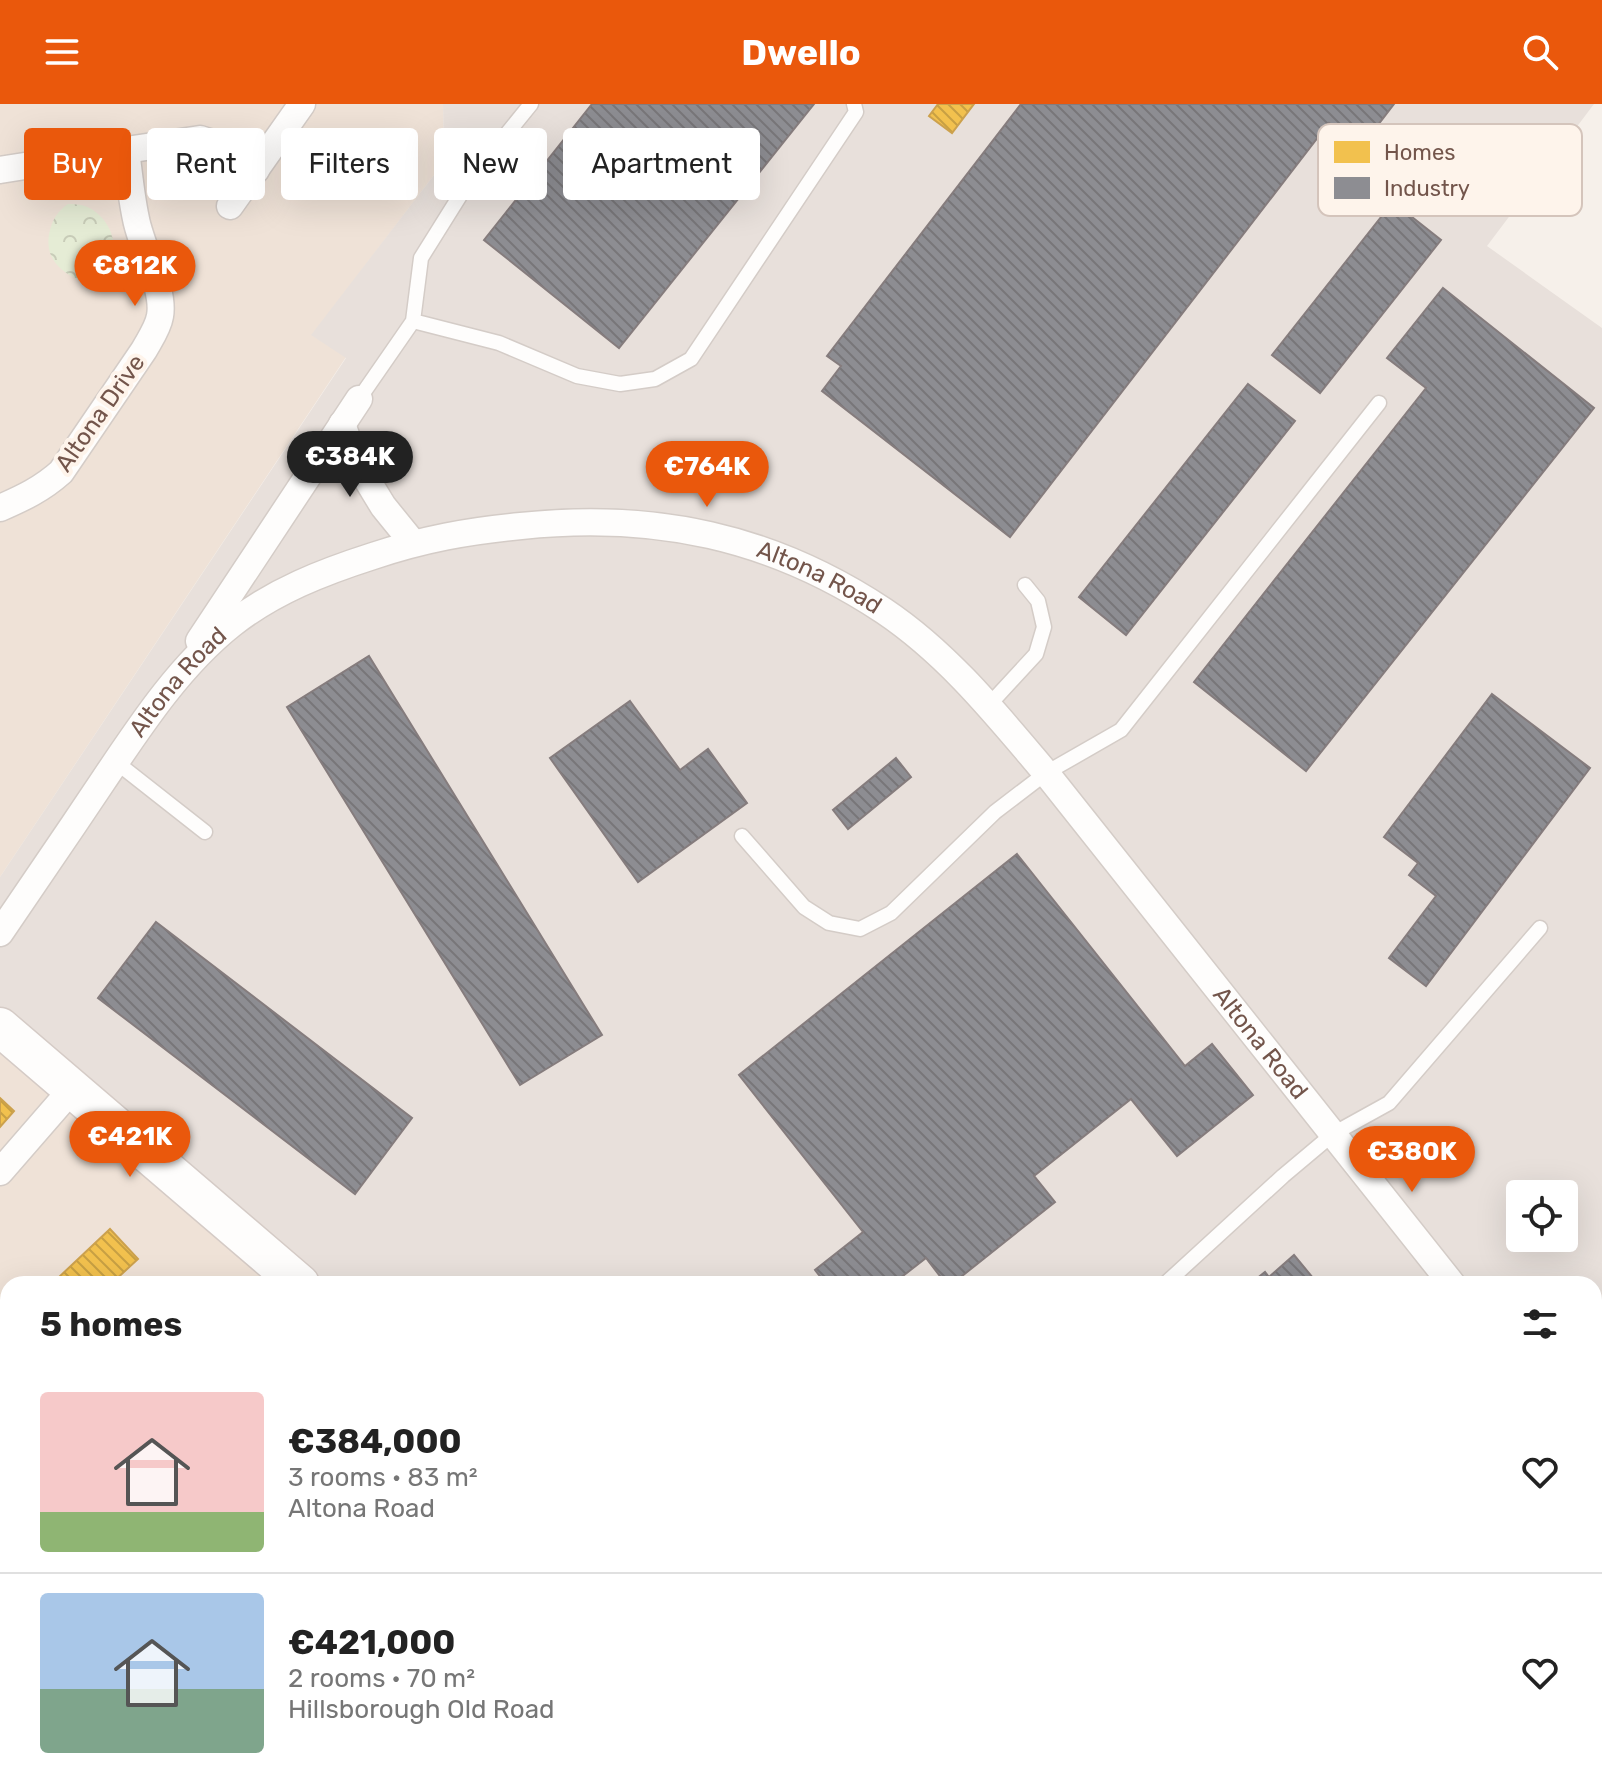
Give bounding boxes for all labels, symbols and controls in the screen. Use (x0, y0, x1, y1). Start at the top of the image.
icon: menu (40, 30, 84, 74)
icon: search (1518, 30, 1562, 74)
text: Dwello (741, 31, 861, 74)
legend (1318, 124, 1582, 216)
chip: Buy (24, 128, 131, 200)
chip: Rent (147, 128, 265, 200)
chip: Filters (281, 128, 418, 200)
chip: New (434, 128, 547, 200)
chip: Apartment (563, 128, 760, 200)
text: Homes (1384, 139, 1455, 166)
text: Industry (1384, 175, 1470, 202)
pin: €812K (79, 240, 191, 308)
text: €812K (92, 250, 178, 281)
street label: Altona Drive (49, 349, 151, 477)
pin: €384K (294, 431, 406, 499)
text: €384K (305, 441, 395, 472)
pin: €764K (651, 441, 763, 509)
text: €764K (664, 451, 750, 482)
street label: Altona Road (753, 535, 887, 620)
street label: Altona Road (123, 621, 232, 742)
street label: Altona Road (1207, 981, 1314, 1105)
pin: €421K (74, 1111, 186, 1179)
text: €421K (87, 1121, 173, 1152)
pin: €380K (1356, 1126, 1468, 1194)
text: €380K (1367, 1136, 1457, 1167)
map controls (1506, 1180, 1578, 1252)
button: locate (1506, 1180, 1578, 1252)
icon: filters (1518, 1302, 1562, 1346)
text: 5 homes (40, 1304, 182, 1345)
text: €384,000 (288, 1421, 462, 1462)
icon: home (104, 1424, 200, 1520)
icon: heart (1518, 1450, 1562, 1494)
text: 3 rooms · 83 m² (288, 1462, 478, 1493)
text: Altona Road (288, 1493, 435, 1524)
text: €421,000 (288, 1622, 455, 1663)
icon: home (104, 1625, 200, 1721)
icon: heart (1518, 1651, 1562, 1695)
text: 2 rooms · 70 m² (288, 1663, 475, 1694)
text: Hillsborough Old Road (288, 1694, 554, 1725)

